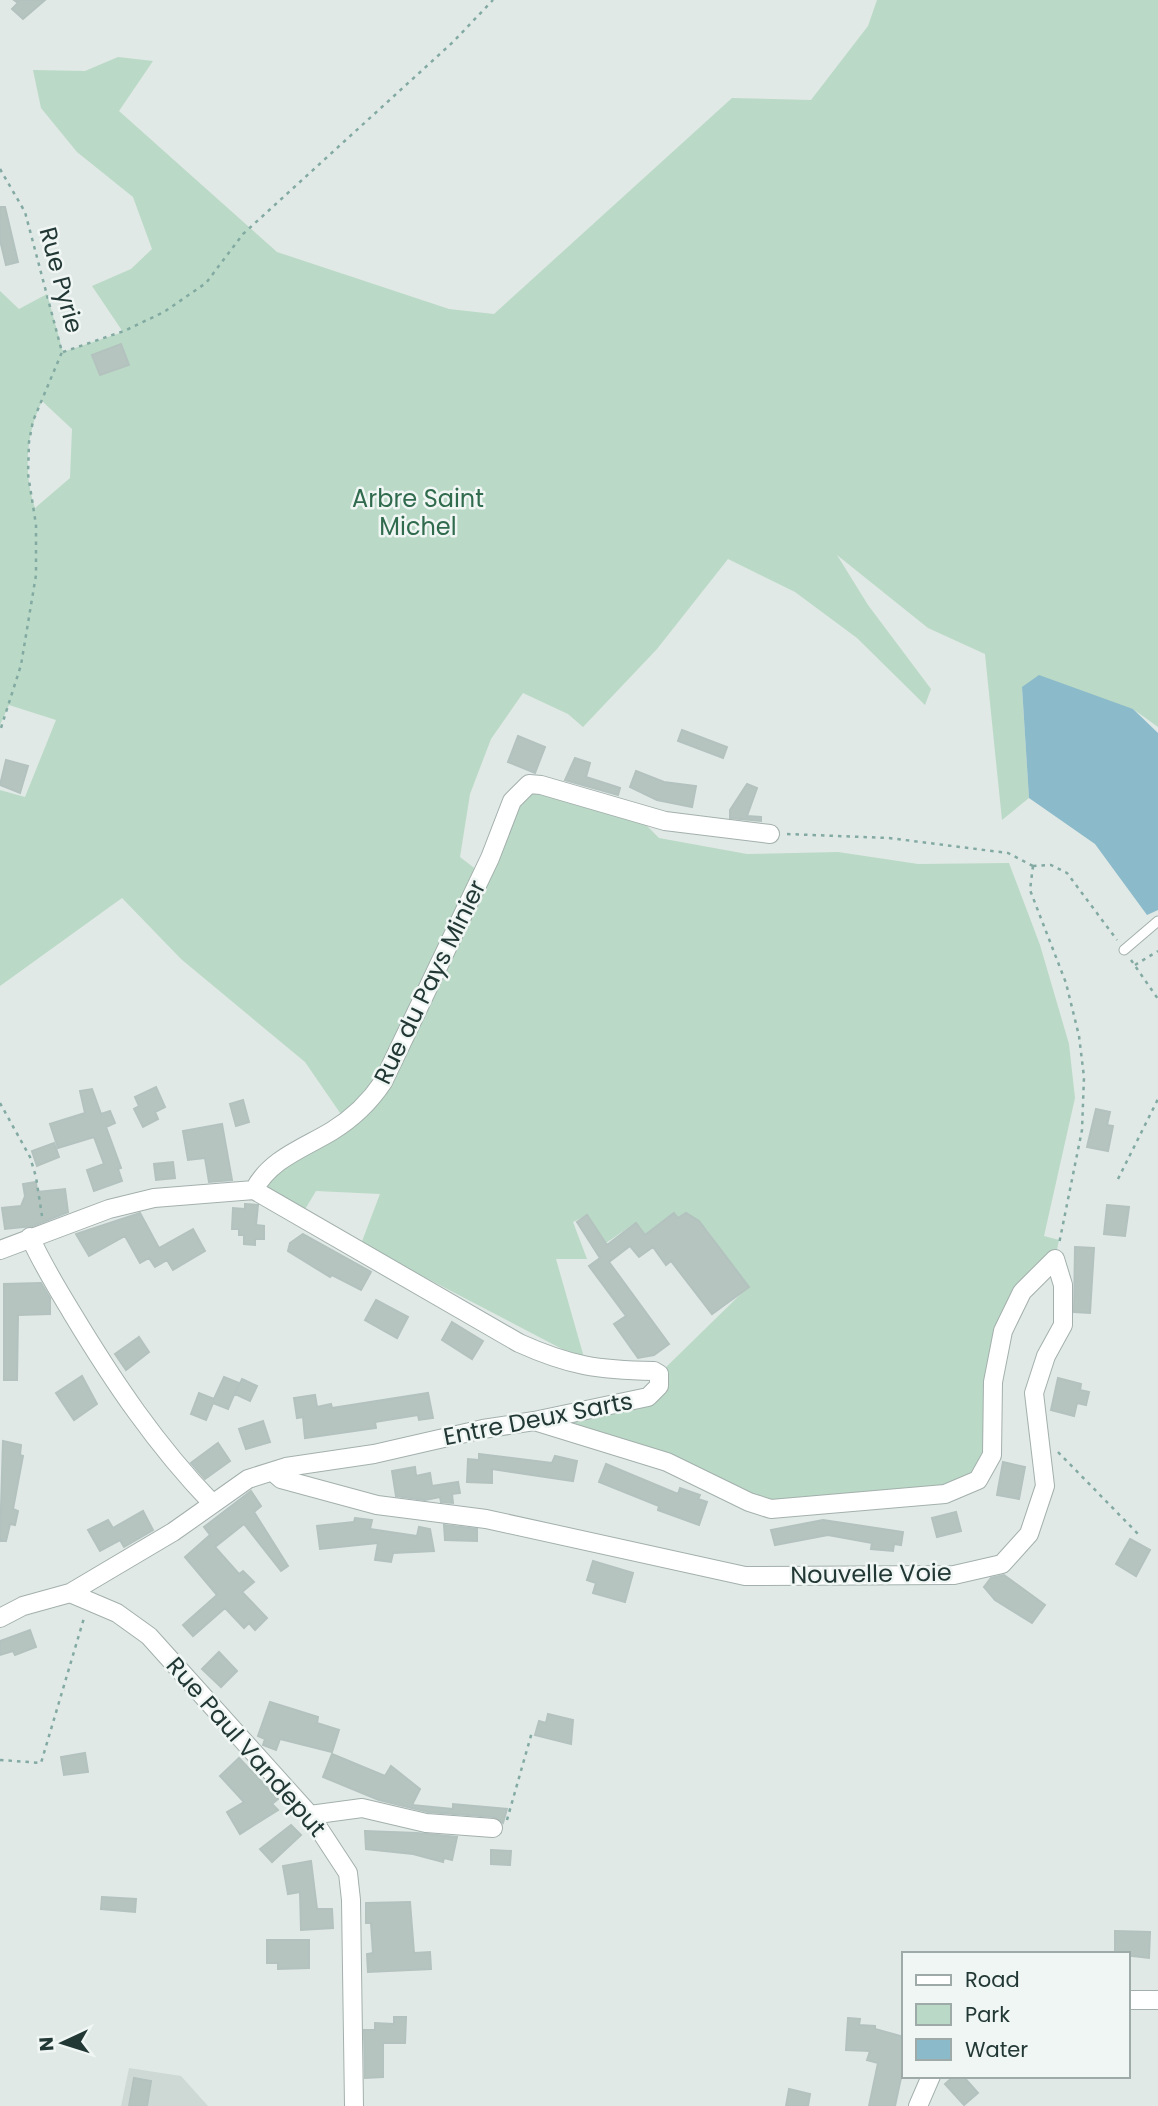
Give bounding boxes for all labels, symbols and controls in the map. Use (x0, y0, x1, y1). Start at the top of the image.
street label: Rue Pyrie (32, 223, 91, 336)
park label: Arbre Saint Michel (352, 482, 484, 543)
street label: Rue du Pays Minier (366, 874, 493, 1089)
street label: Entre Deux Sarts (440, 1384, 635, 1453)
street label: Nouvelle Voie (790, 1556, 952, 1591)
street label: Rue Paul Vandeput (159, 1650, 334, 1844)
legend (902, 1952, 1130, 2078)
text: Road (965, 1965, 1020, 1994)
text: Park (965, 2000, 1010, 2029)
north arrow (28, 2008, 98, 2078)
text: Water (965, 2035, 1028, 2064)
text: N (33, 2036, 61, 2052)

